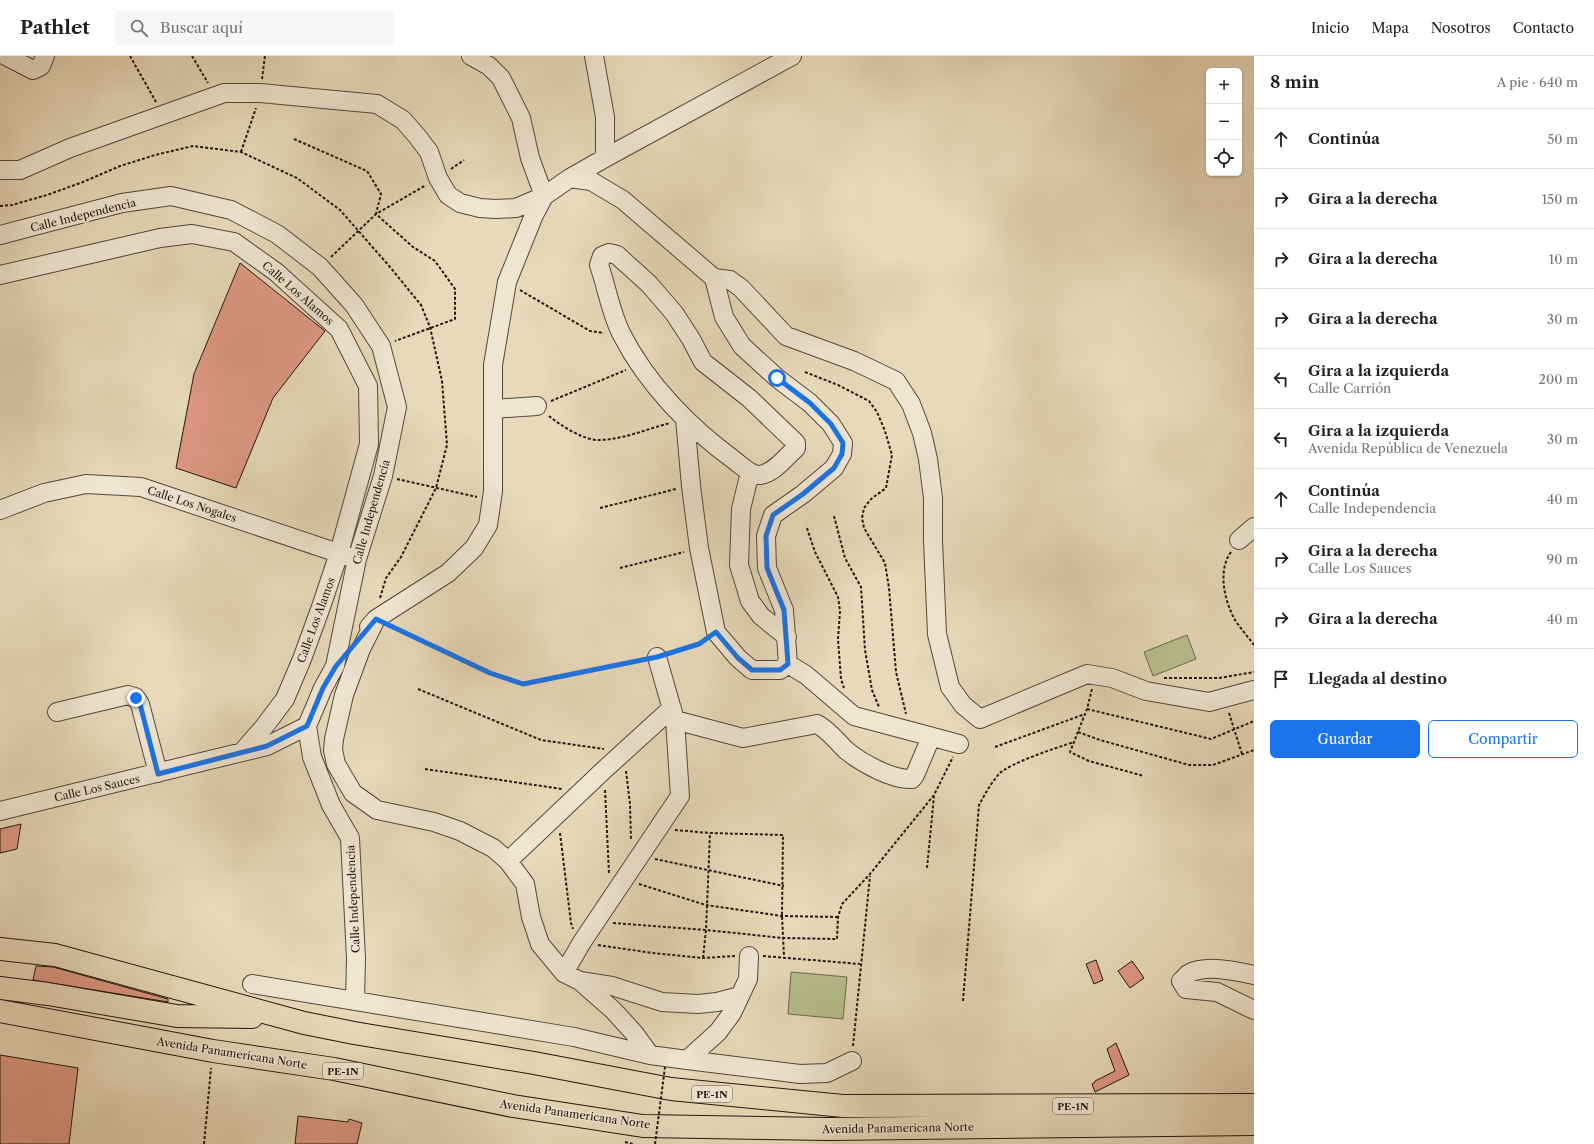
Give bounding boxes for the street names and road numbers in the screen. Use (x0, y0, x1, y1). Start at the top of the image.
street label: Calle Independencia (29, 195, 137, 235)
street label: Calle Los Alamos (259, 258, 337, 328)
street label: Calle Independencia (349, 458, 393, 566)
street label: Calle Los Nogales (146, 483, 239, 525)
street label: Calle Los Alamos (294, 575, 338, 665)
street label: Calle Los Sauces (53, 771, 141, 805)
street label: Calle Independencia (343, 844, 363, 953)
street label: Avenida Panamericana Norte (155, 1034, 308, 1072)
road number: PE-1N (323, 1063, 363, 1079)
road number: PE-1N (692, 1086, 732, 1102)
street label: Avenida Panamericana Norte (498, 1096, 651, 1132)
road number: PE-1N (1053, 1098, 1093, 1114)
street label: Avenida Panamericana Norte (821, 1120, 974, 1136)

